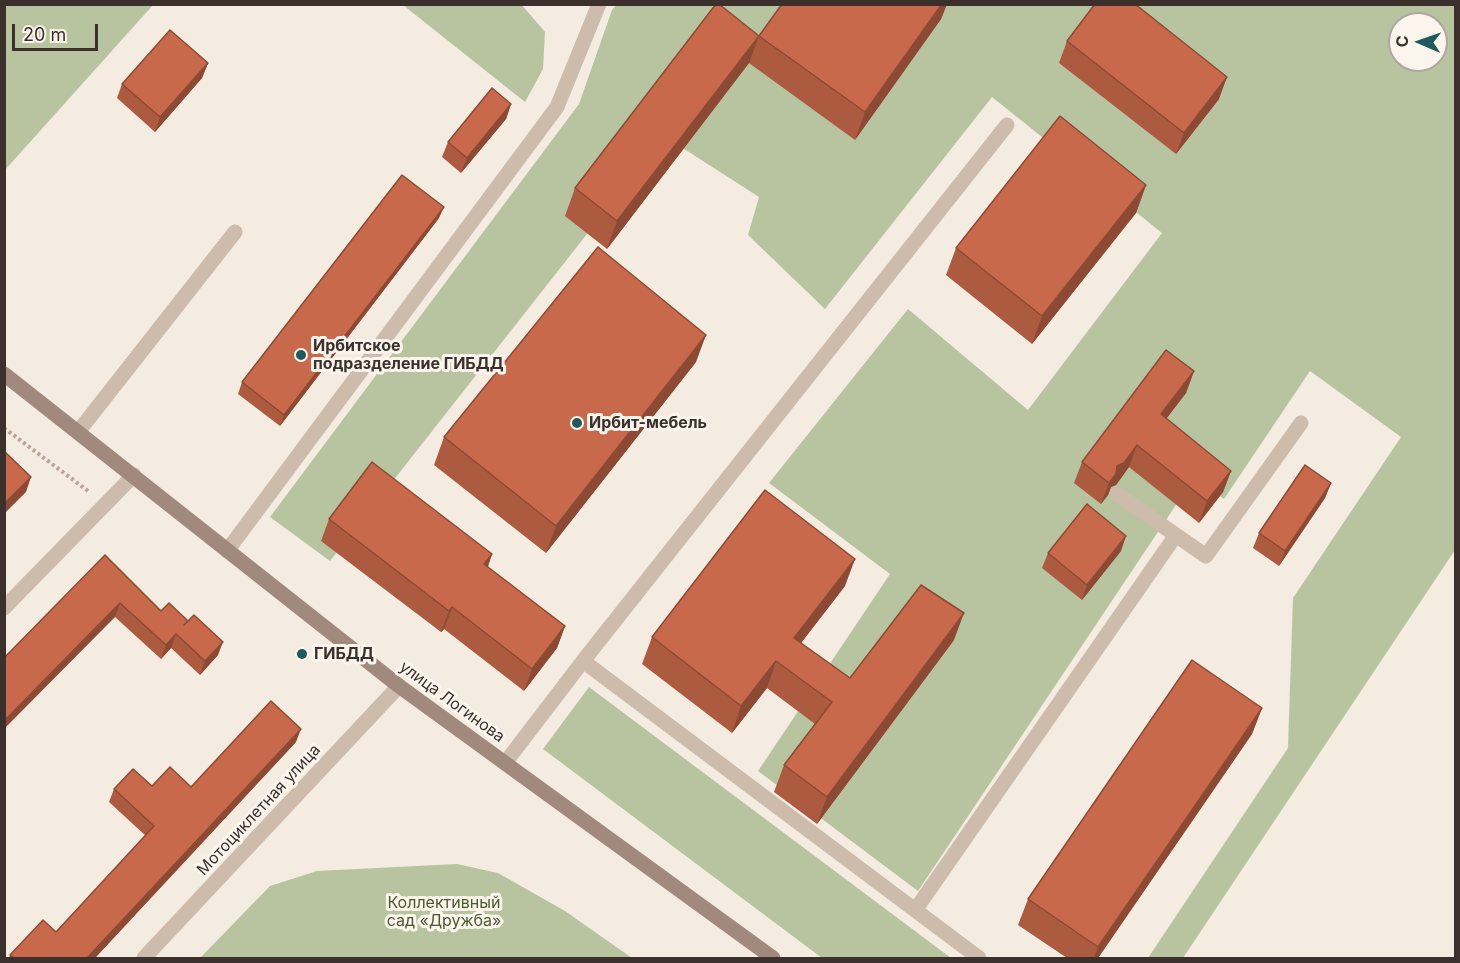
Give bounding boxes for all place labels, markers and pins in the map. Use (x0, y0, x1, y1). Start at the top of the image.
place label: Ирбитское подразделение ГИБДД (313, 336, 504, 374)
marker: Ирбитское подразделение ГИБДД (294, 348, 308, 362)
place label: Ирбит-мебель (589, 413, 707, 433)
marker: Ирбит-мебель (570, 416, 584, 430)
place label: ГИБДД (314, 644, 374, 664)
marker: ГИБДД (295, 647, 309, 661)

